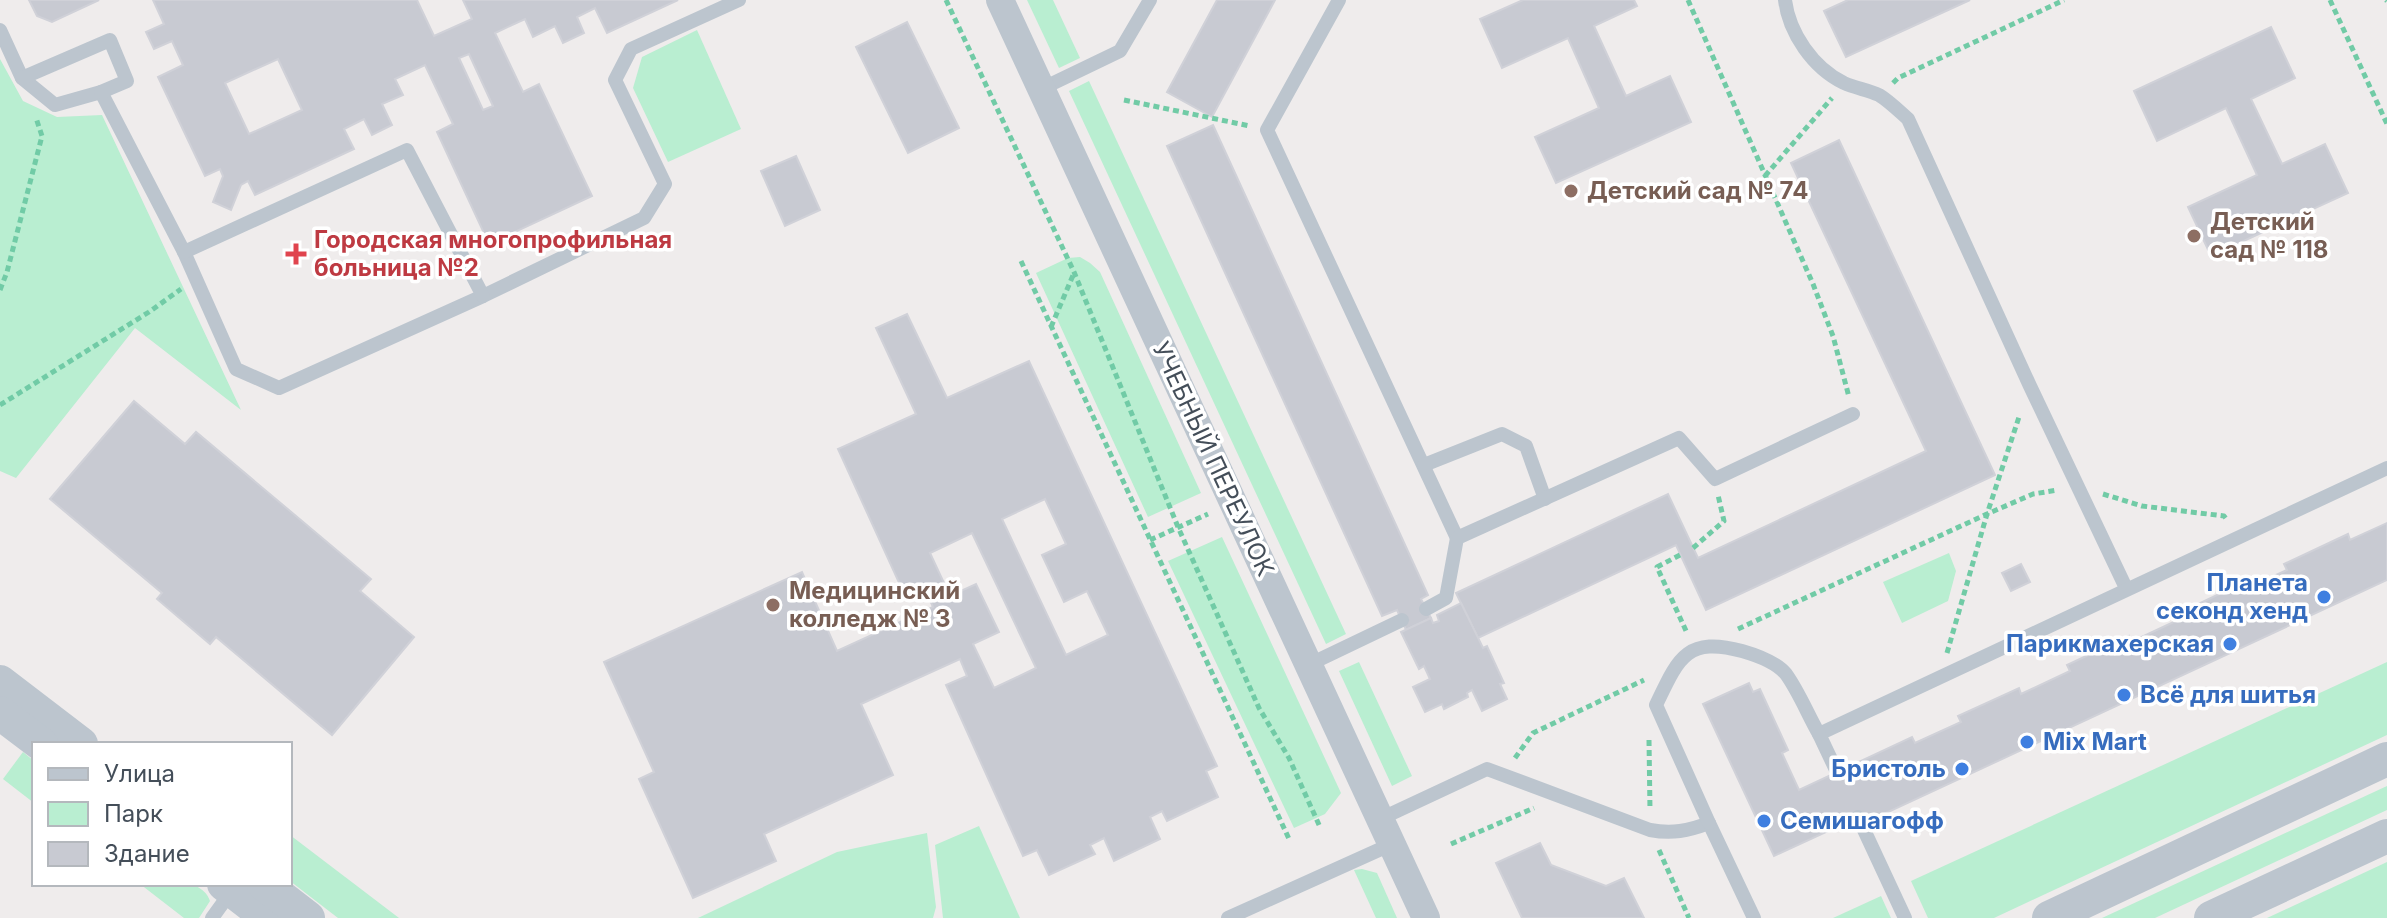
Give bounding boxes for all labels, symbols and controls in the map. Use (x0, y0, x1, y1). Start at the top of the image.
place label: Детский сад № 74 (1587, 176, 1808, 205)
marker: Детский сад № 74 (1562, 182, 1580, 200)
place label: Детский сад № 118 (2210, 207, 2328, 264)
place label: Городская многопрофильная больница №2 (314, 225, 672, 282)
marker: Детский сад № 118 (2185, 227, 2203, 245)
marker: Городская многопрофильная больница №2 (285, 243, 307, 265)
street label: УЧЕБНЫЙ ПЕРЕУЛОК (1146, 337, 1281, 581)
place label: Планета секонд хенд (2156, 568, 2308, 625)
place label: Медицинский колледж № 3 (789, 576, 960, 633)
marker: Планета секонд хенд (2315, 588, 2333, 606)
marker: Медицинский колледж № 3 (764, 596, 782, 614)
place label: Парикмахерская (2006, 629, 2214, 658)
marker: Парикмахерская (2221, 635, 2239, 653)
place label: Всё для шитья (2140, 680, 2316, 709)
marker: Всё для шитья (2115, 686, 2133, 704)
place label: Mix Mart (2043, 727, 2147, 756)
marker: Mix Mart (2018, 733, 2036, 751)
legend (32, 742, 292, 886)
place label: Бристоль (1831, 754, 1946, 783)
text: Улица (104, 759, 175, 788)
marker: Бристоль (1953, 760, 1971, 778)
text: Парк (104, 799, 163, 828)
place label: Семишагофф (1780, 806, 1944, 835)
marker: Семишагофф (1755, 812, 1773, 830)
text: Здание (104, 839, 190, 868)

